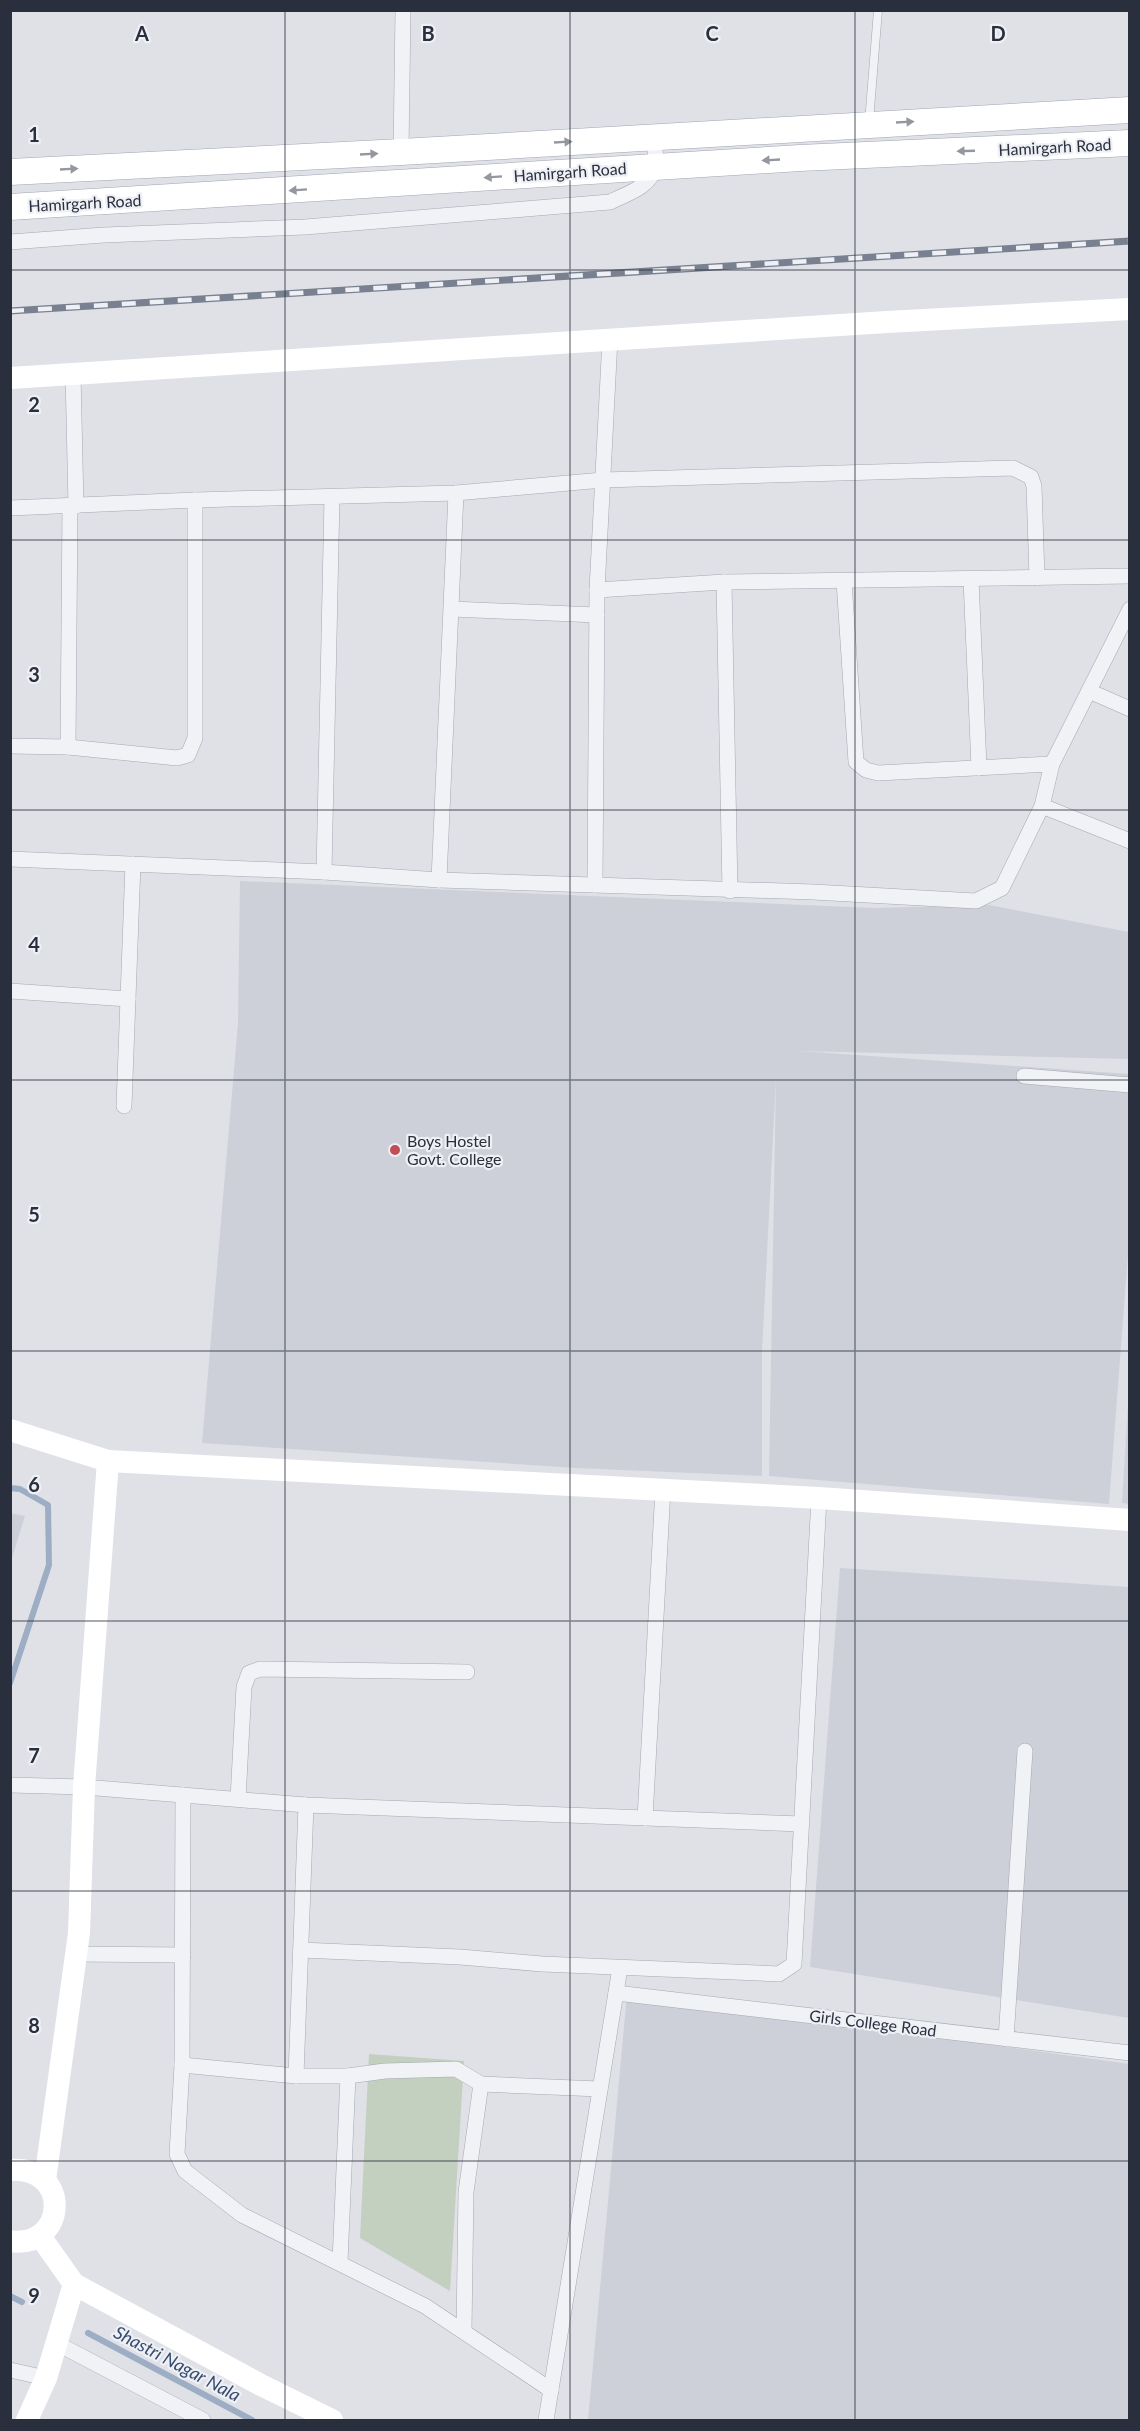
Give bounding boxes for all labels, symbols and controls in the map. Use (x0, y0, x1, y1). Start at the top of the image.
text: A (134, 21, 149, 45)
text: B (421, 21, 435, 45)
text: C (705, 21, 719, 45)
text: D (990, 21, 1006, 45)
one-way arrow (895, 117, 914, 127)
text: 1 (28, 122, 40, 146)
street label: Hamirgarh Road (998, 134, 1112, 159)
one-way arrow (554, 138, 573, 147)
one-way arrow (957, 147, 976, 156)
one-way arrow (359, 149, 378, 158)
one-way arrow (762, 155, 781, 164)
street label: Hamirgarh Road (513, 158, 627, 185)
one-way arrow (59, 165, 78, 174)
one-way arrow (483, 172, 502, 181)
one-way arrow (289, 186, 308, 195)
street label: Hamirgarh Road (28, 190, 142, 215)
text: 2 (28, 392, 40, 416)
text: 3 (28, 662, 40, 686)
text: 4 (28, 932, 40, 956)
place label: Boys Hostel Govt. College (407, 1131, 502, 1168)
marker: Boys Hostel Govt. College (388, 1143, 402, 1157)
text: 5 (28, 1202, 40, 1226)
text: 6 (28, 1472, 40, 1496)
text: 7 (28, 1743, 40, 1767)
street label: Girls College Road (808, 2005, 938, 2040)
text: 8 (28, 2013, 40, 2037)
text: 9 (28, 2283, 40, 2307)
water label: Shastri Nagar Nala (110, 2321, 244, 2406)

